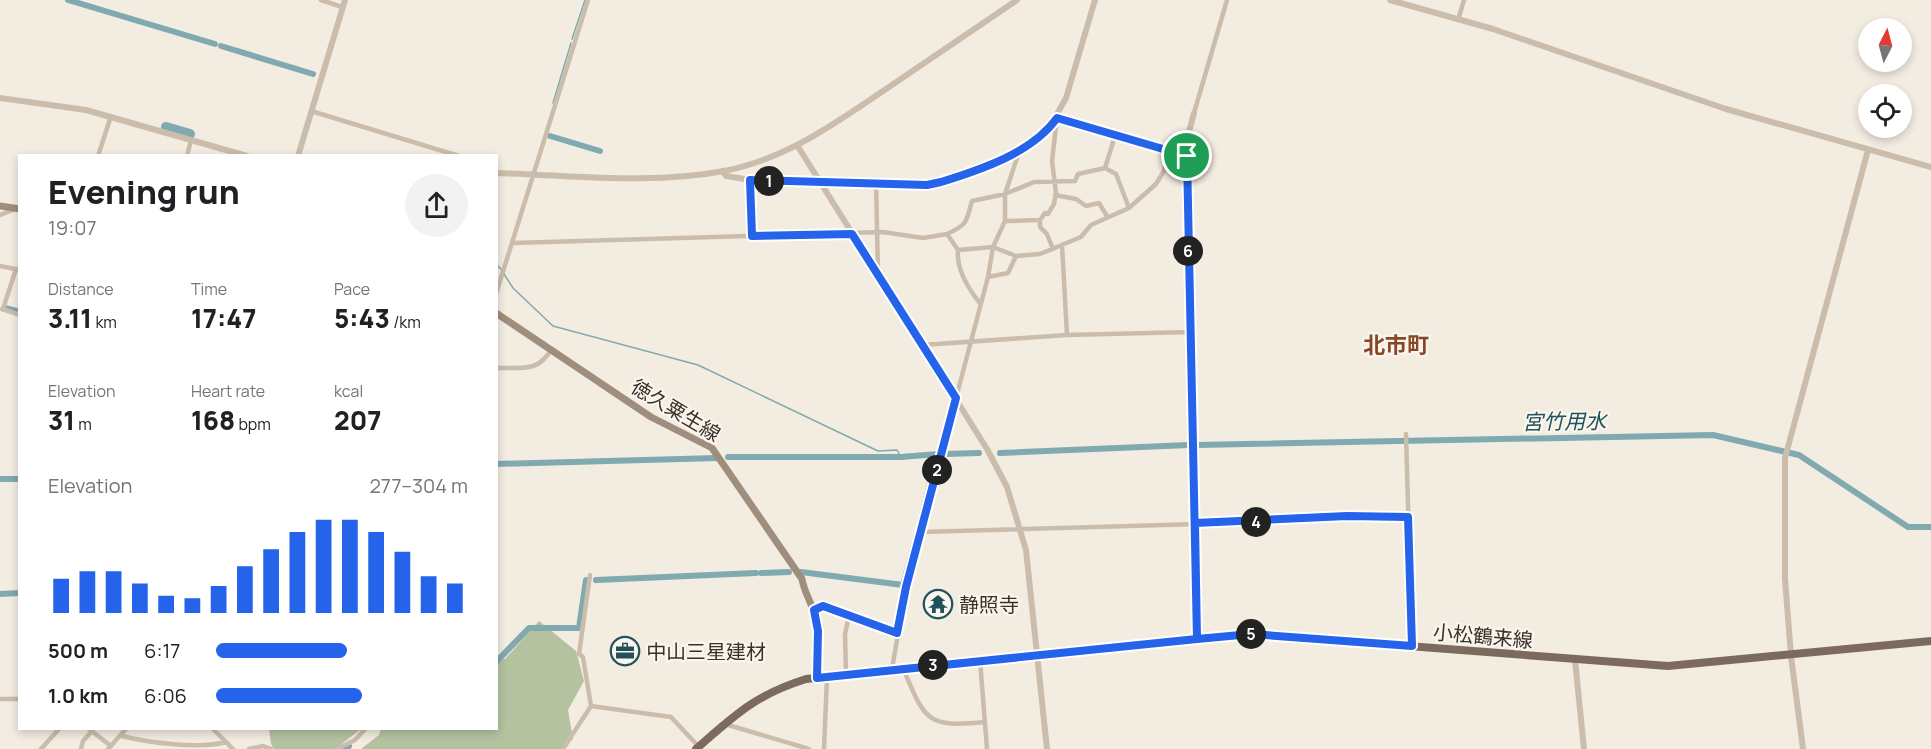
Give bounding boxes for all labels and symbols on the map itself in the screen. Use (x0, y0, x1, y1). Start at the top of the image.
north arrow (1858, 18, 1912, 72)
pin (1161, 130, 1212, 181)
pin: 1 (754, 166, 784, 196)
pin: 6 (1173, 236, 1203, 266)
district label: 北市町 (1363, 330, 1429, 360)
street label: 徳久粟生線 (626, 373, 726, 447)
water label: 宮竹用水 (1522, 406, 1608, 436)
pin: 2 (922, 455, 952, 485)
pin: 4 (1241, 507, 1271, 537)
temple icon: 静照寺 (922, 588, 954, 620)
place label: 静照寺 (959, 591, 1019, 618)
street label: 小松鶴来線 (1432, 618, 1534, 654)
pin: 5 (1236, 619, 1266, 649)
office icon: 中山三星建材 (609, 635, 641, 667)
place label: 中山三星建材 (646, 638, 766, 665)
pin: 3 (918, 650, 948, 680)

